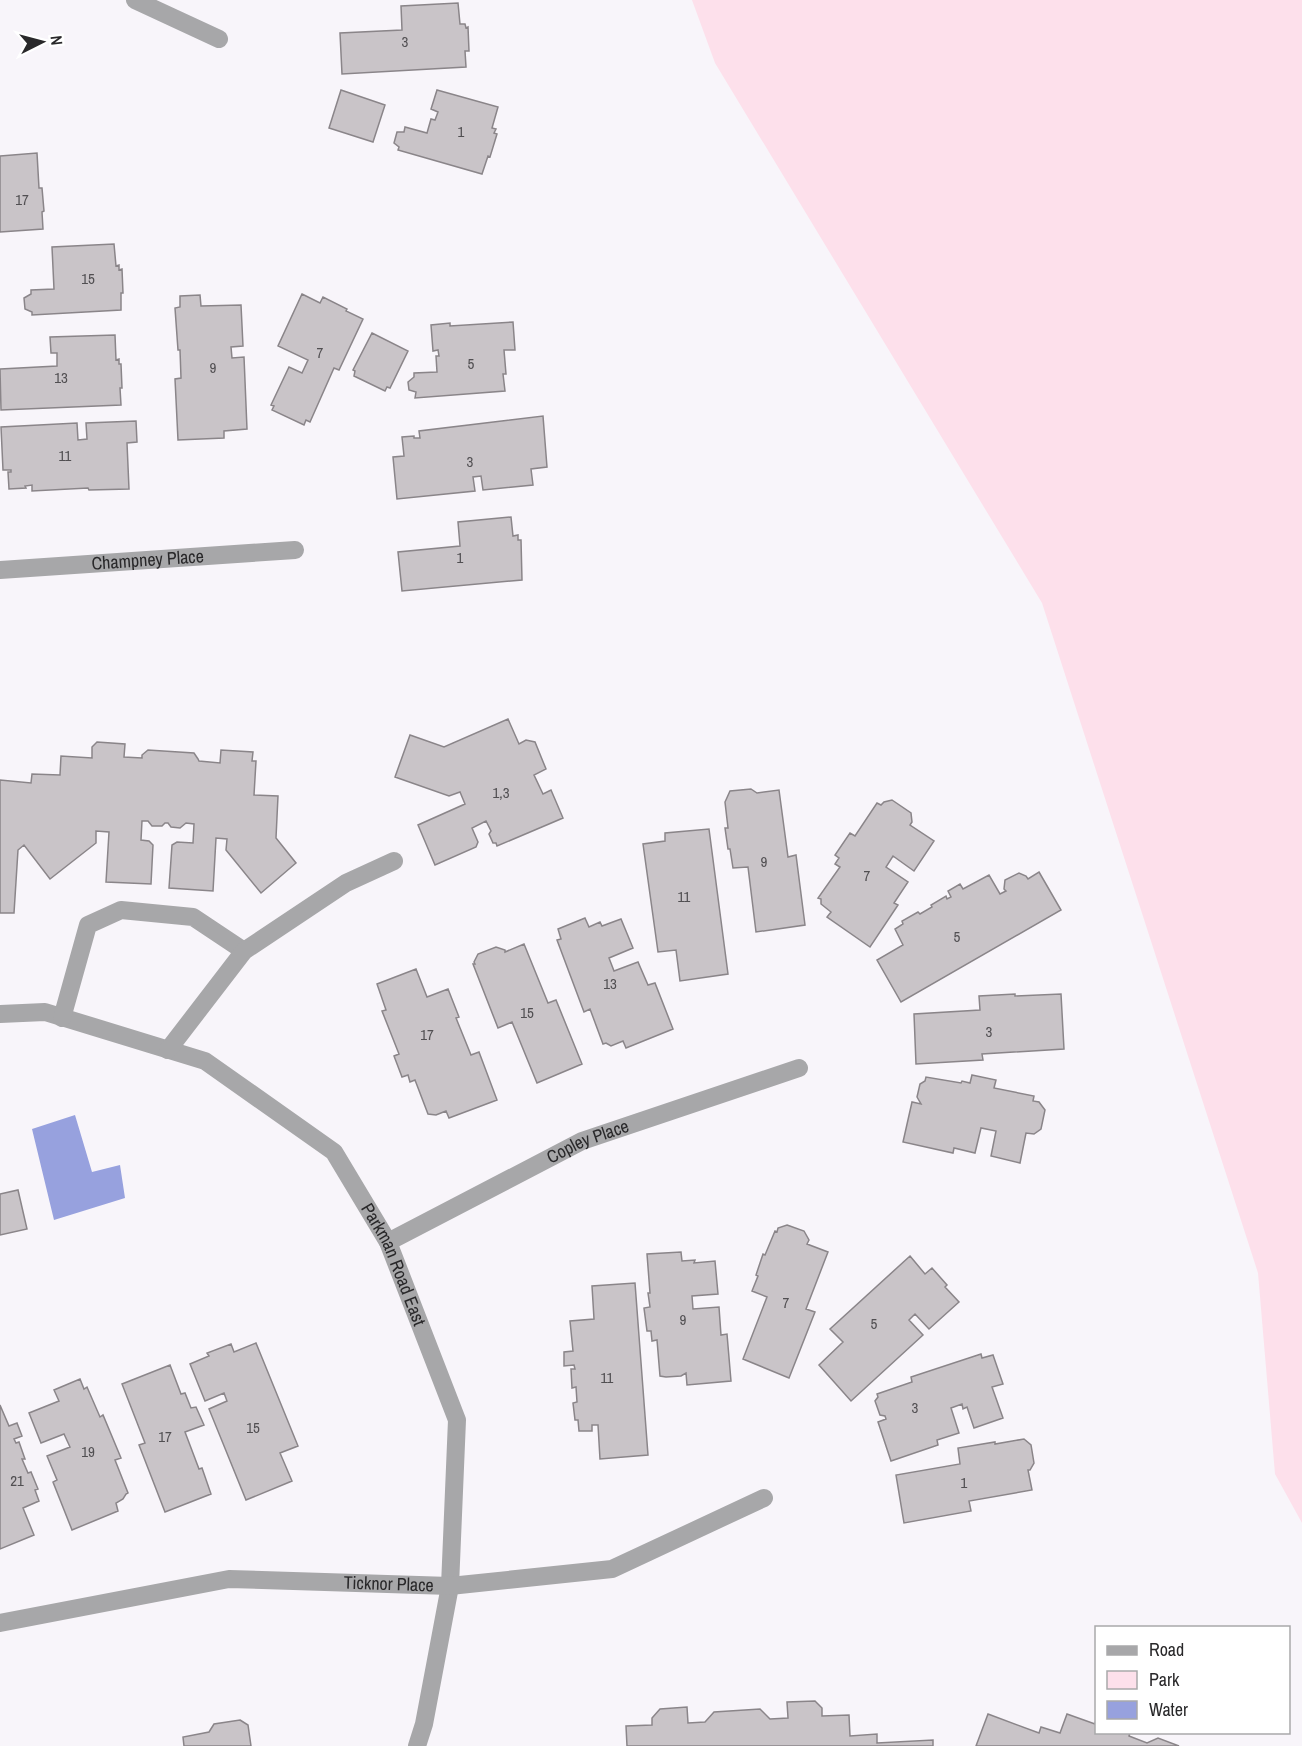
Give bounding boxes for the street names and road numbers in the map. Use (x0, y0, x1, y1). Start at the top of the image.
street label: Champney Place (91, 543, 205, 576)
street label: Copley Place (542, 1113, 632, 1169)
street label: Parkman Road East (355, 1198, 432, 1329)
street label: Ticknor Place (343, 1570, 434, 1597)

